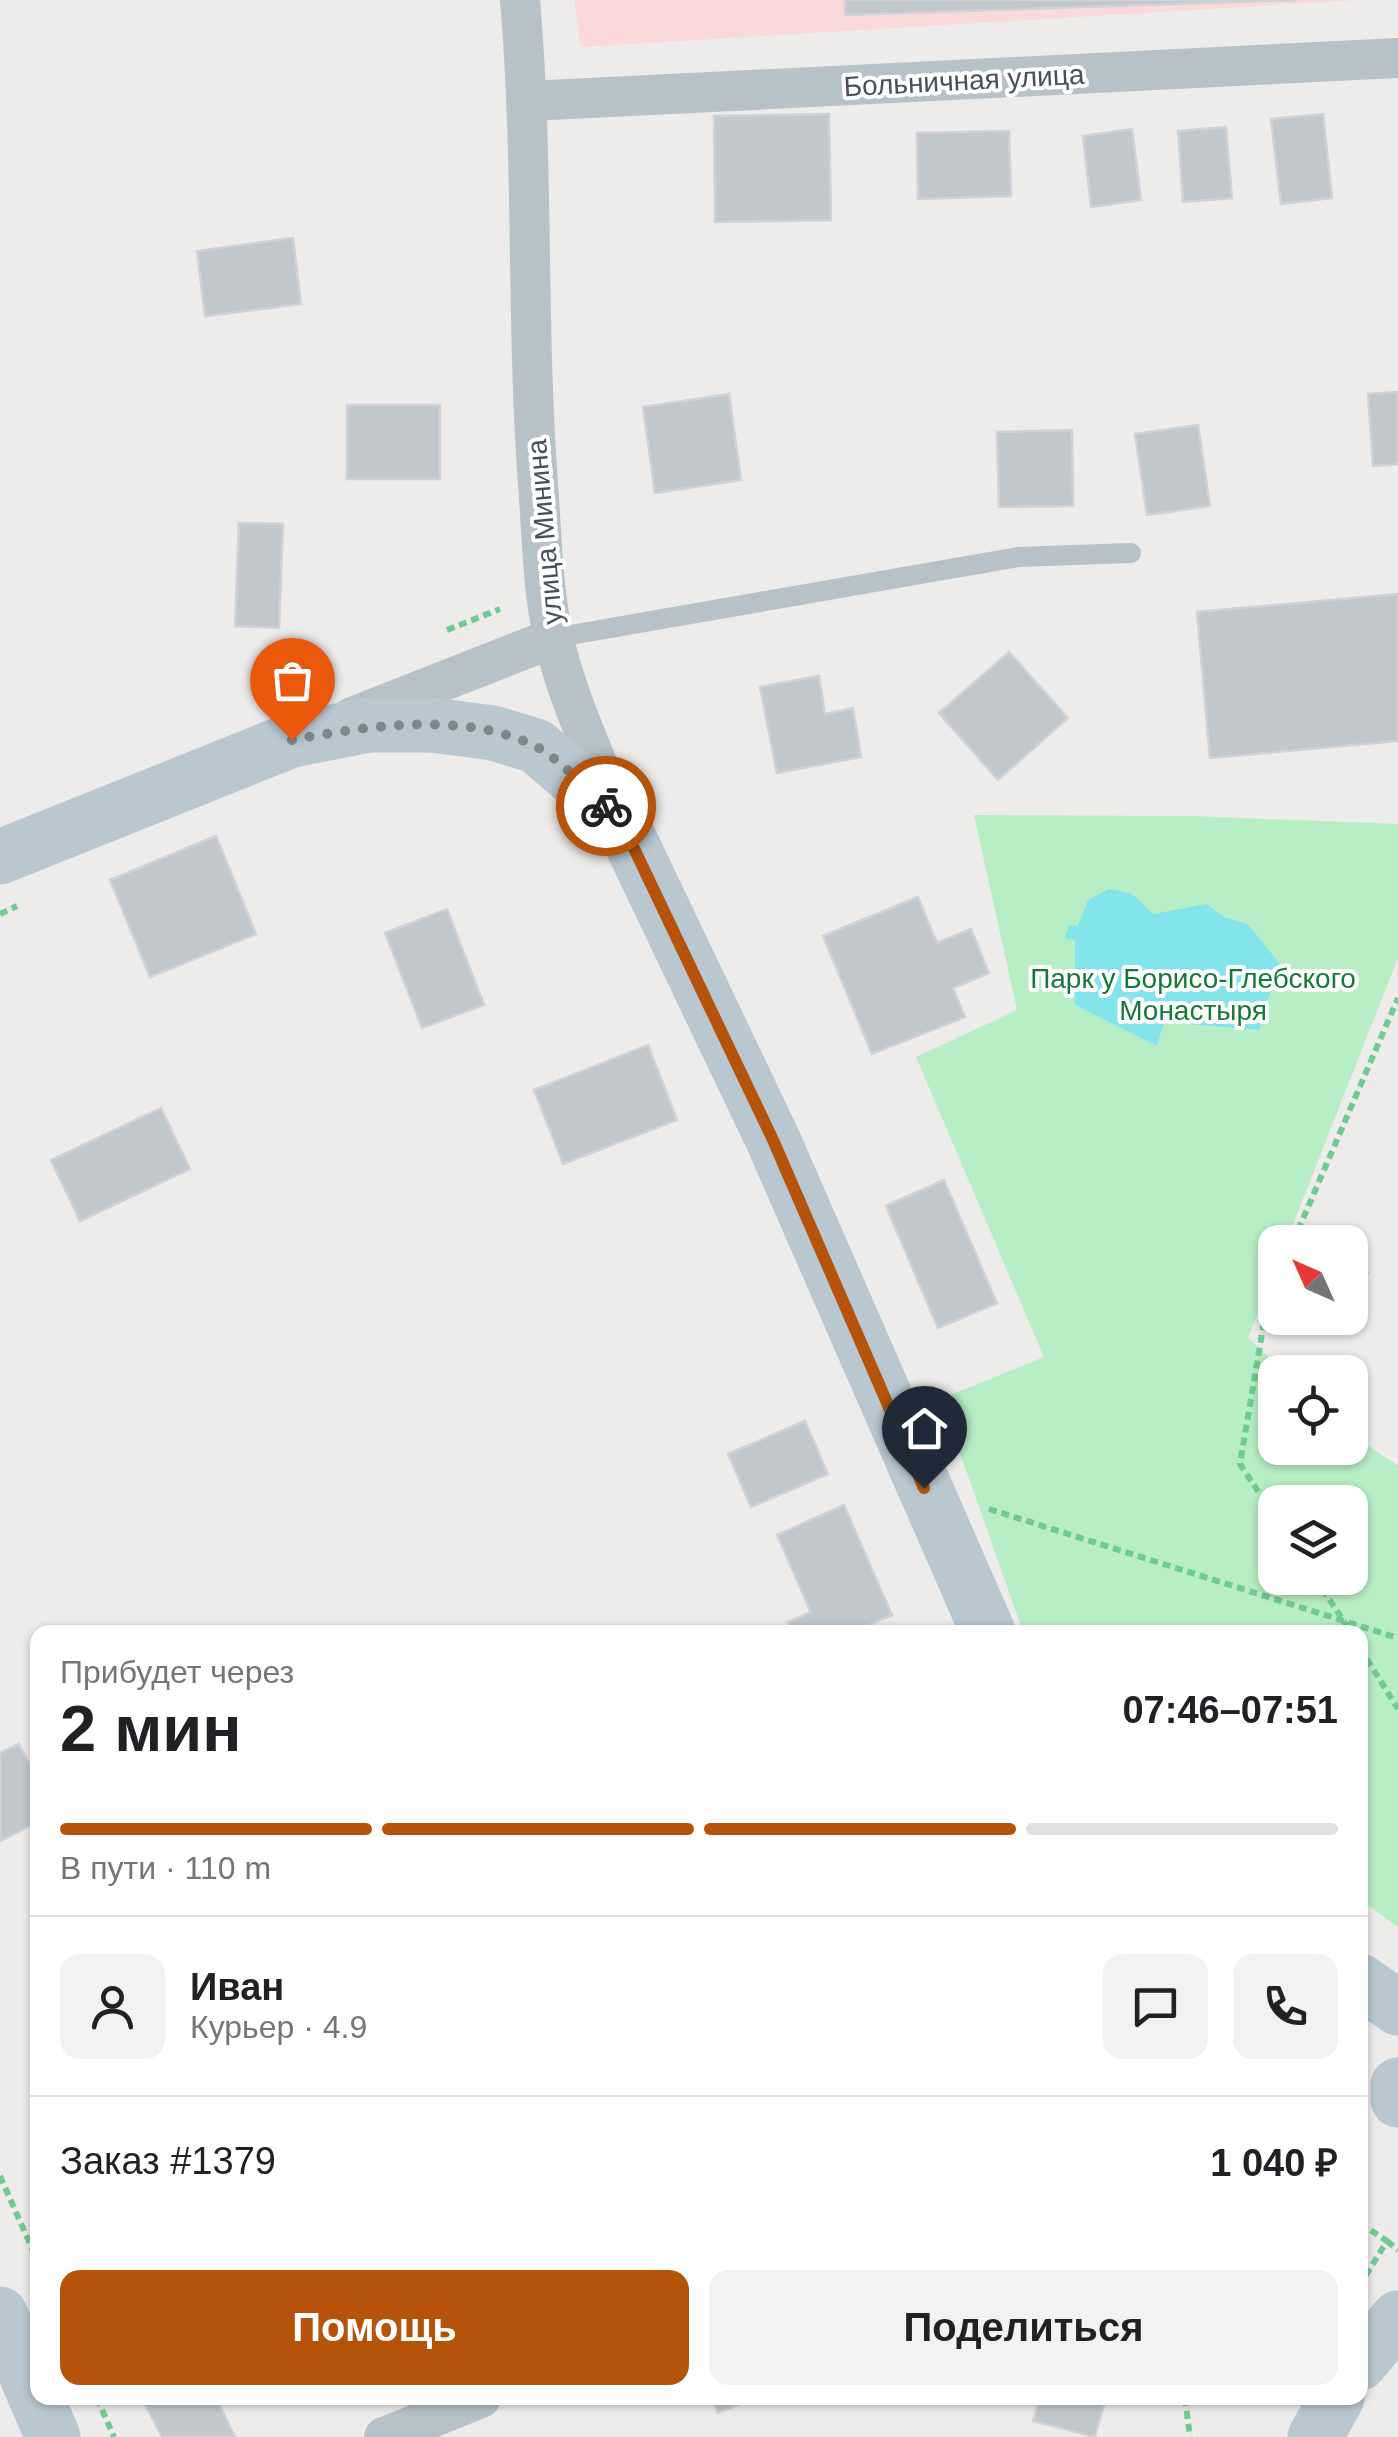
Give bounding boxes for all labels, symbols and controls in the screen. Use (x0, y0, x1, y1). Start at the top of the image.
street label: Больничная улица (843, 59, 1086, 102)
street label: улица Минина (521, 438, 568, 626)
pin (250, 638, 335, 741)
icon: bag (265, 653, 320, 708)
courier (556, 756, 656, 856)
icon: bike (579, 779, 634, 834)
park label: Парк у Борисо-Глебского Монастыря (1030, 963, 1356, 1026)
north arrow (1258, 1225, 1368, 1335)
map controls (1258, 1225, 1368, 1595)
button: locate (1258, 1355, 1368, 1465)
pin (882, 1386, 967, 1489)
icon: home (897, 1401, 952, 1456)
button: layers (1258, 1485, 1368, 1595)
text: Прибудет через (60, 1654, 294, 1690)
text: 07:46–07:51 (1122, 1689, 1338, 1731)
text: 2 мин (60, 1692, 242, 1765)
text: В пути · 110 m (60, 1850, 271, 1886)
button: person (60, 1954, 165, 2059)
button: chat (1103, 1954, 1208, 2059)
button: phone (1233, 1954, 1338, 2059)
text: Иван (190, 1966, 284, 2008)
text: Курьер · 4.9 (190, 2009, 367, 2045)
text: Заказ #1379 (60, 2140, 276, 2182)
text: 1 040 ₽ (1210, 2142, 1338, 2184)
button: Помощь (60, 2270, 689, 2385)
button: Поделиться (709, 2270, 1338, 2385)

